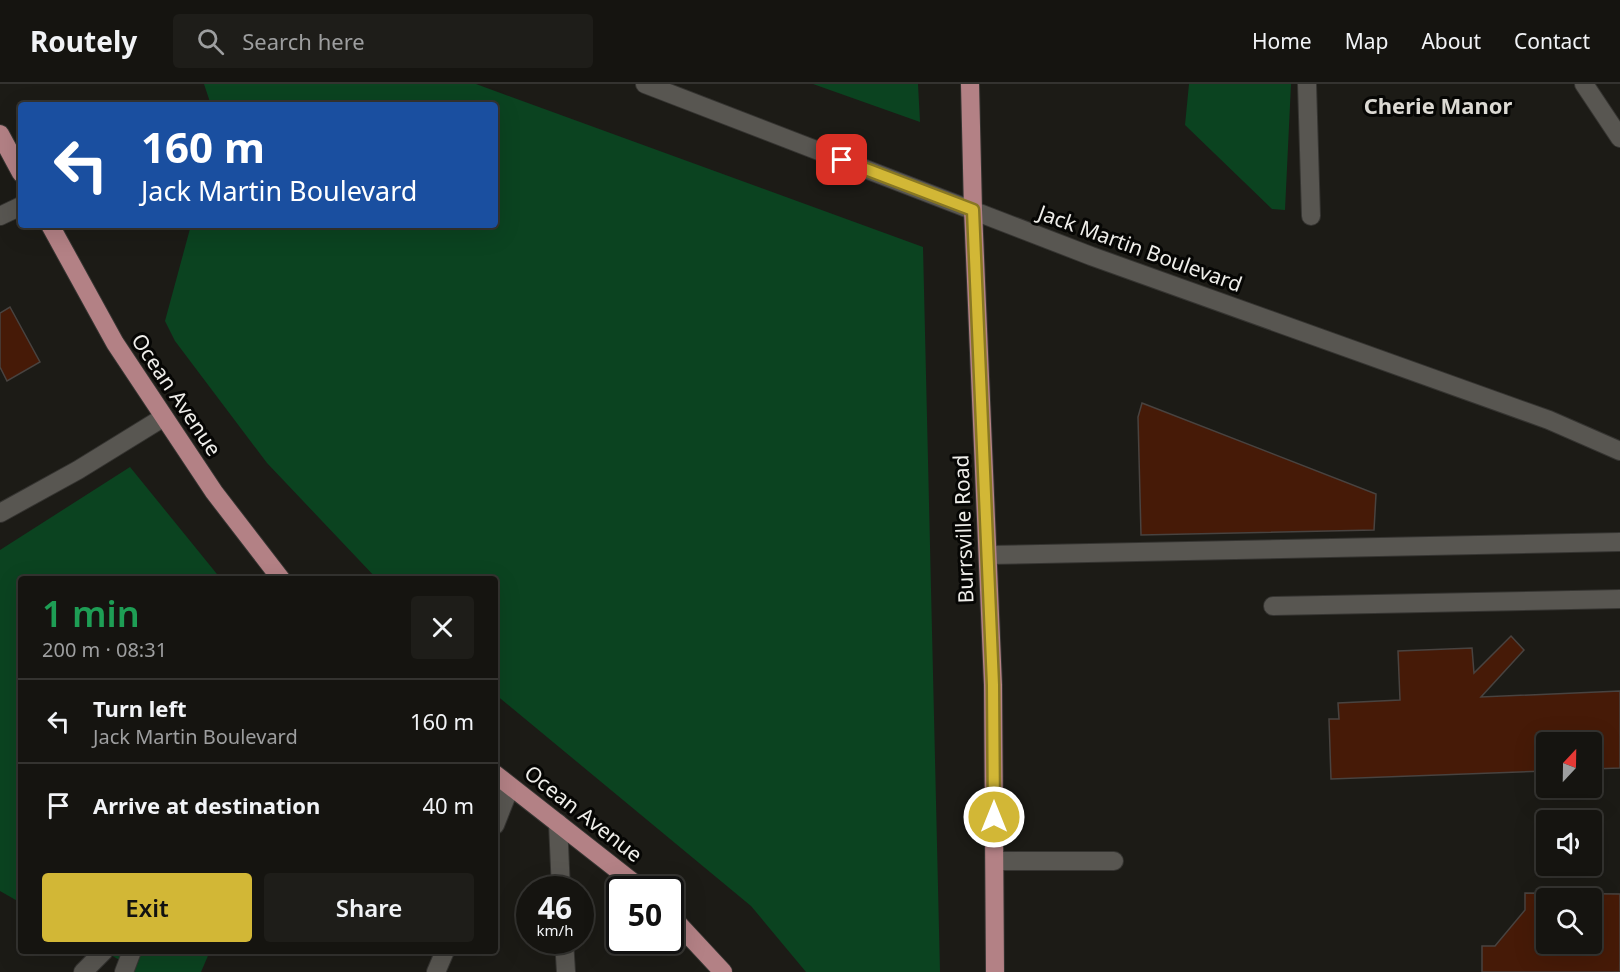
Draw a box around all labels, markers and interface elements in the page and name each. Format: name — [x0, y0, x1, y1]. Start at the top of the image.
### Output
search box — [173, 14, 593, 68]
text: Routely — [30, 22, 137, 60]
icon: search — [194, 25, 227, 58]
text: Search here — [242, 26, 365, 56]
text: Home — [1252, 27, 1312, 55]
text: Map — [1345, 27, 1388, 55]
text: About — [1421, 27, 1481, 55]
text: Contact — [1514, 27, 1590, 55]
district label: Cherie Manor — [1364, 90, 1512, 120]
text: 160 m — [141, 118, 265, 175]
icon: left — [42, 126, 120, 204]
pin — [816, 134, 867, 185]
icon: arrive — [825, 143, 858, 176]
text: Jack Martin Boulevard — [141, 172, 417, 209]
street label: Jack Martin Boulevard — [1033, 197, 1246, 298]
street label: Ocean Avenue — [125, 328, 228, 461]
street label: Burrsville Road — [946, 454, 980, 604]
text: 1 min — [42, 589, 140, 638]
button: close — [411, 596, 474, 659]
text: 200 m · 08:31 — [42, 636, 167, 663]
text: Turn left — [93, 693, 187, 723]
icon: left — [42, 705, 75, 738]
text: 160 m — [410, 706, 474, 736]
text: Jack Martin Boulevard — [93, 723, 298, 750]
north arrow — [1536, 732, 1602, 798]
map controls — [1536, 732, 1602, 954]
street label: Ocean Avenue — [519, 758, 648, 868]
position arrow — [962, 785, 1026, 849]
icon: arrive — [42, 789, 75, 822]
text: Arrive at destination — [93, 790, 320, 820]
text: 40 m — [423, 790, 474, 820]
button: sound — [1536, 810, 1602, 876]
button: Exit — [42, 873, 252, 942]
button: Share — [264, 873, 474, 942]
speed limit sign: 50 — [606, 876, 684, 954]
text: 46 — [538, 887, 572, 928]
button: search — [1536, 888, 1602, 954]
text: km/h — [537, 920, 573, 940]

